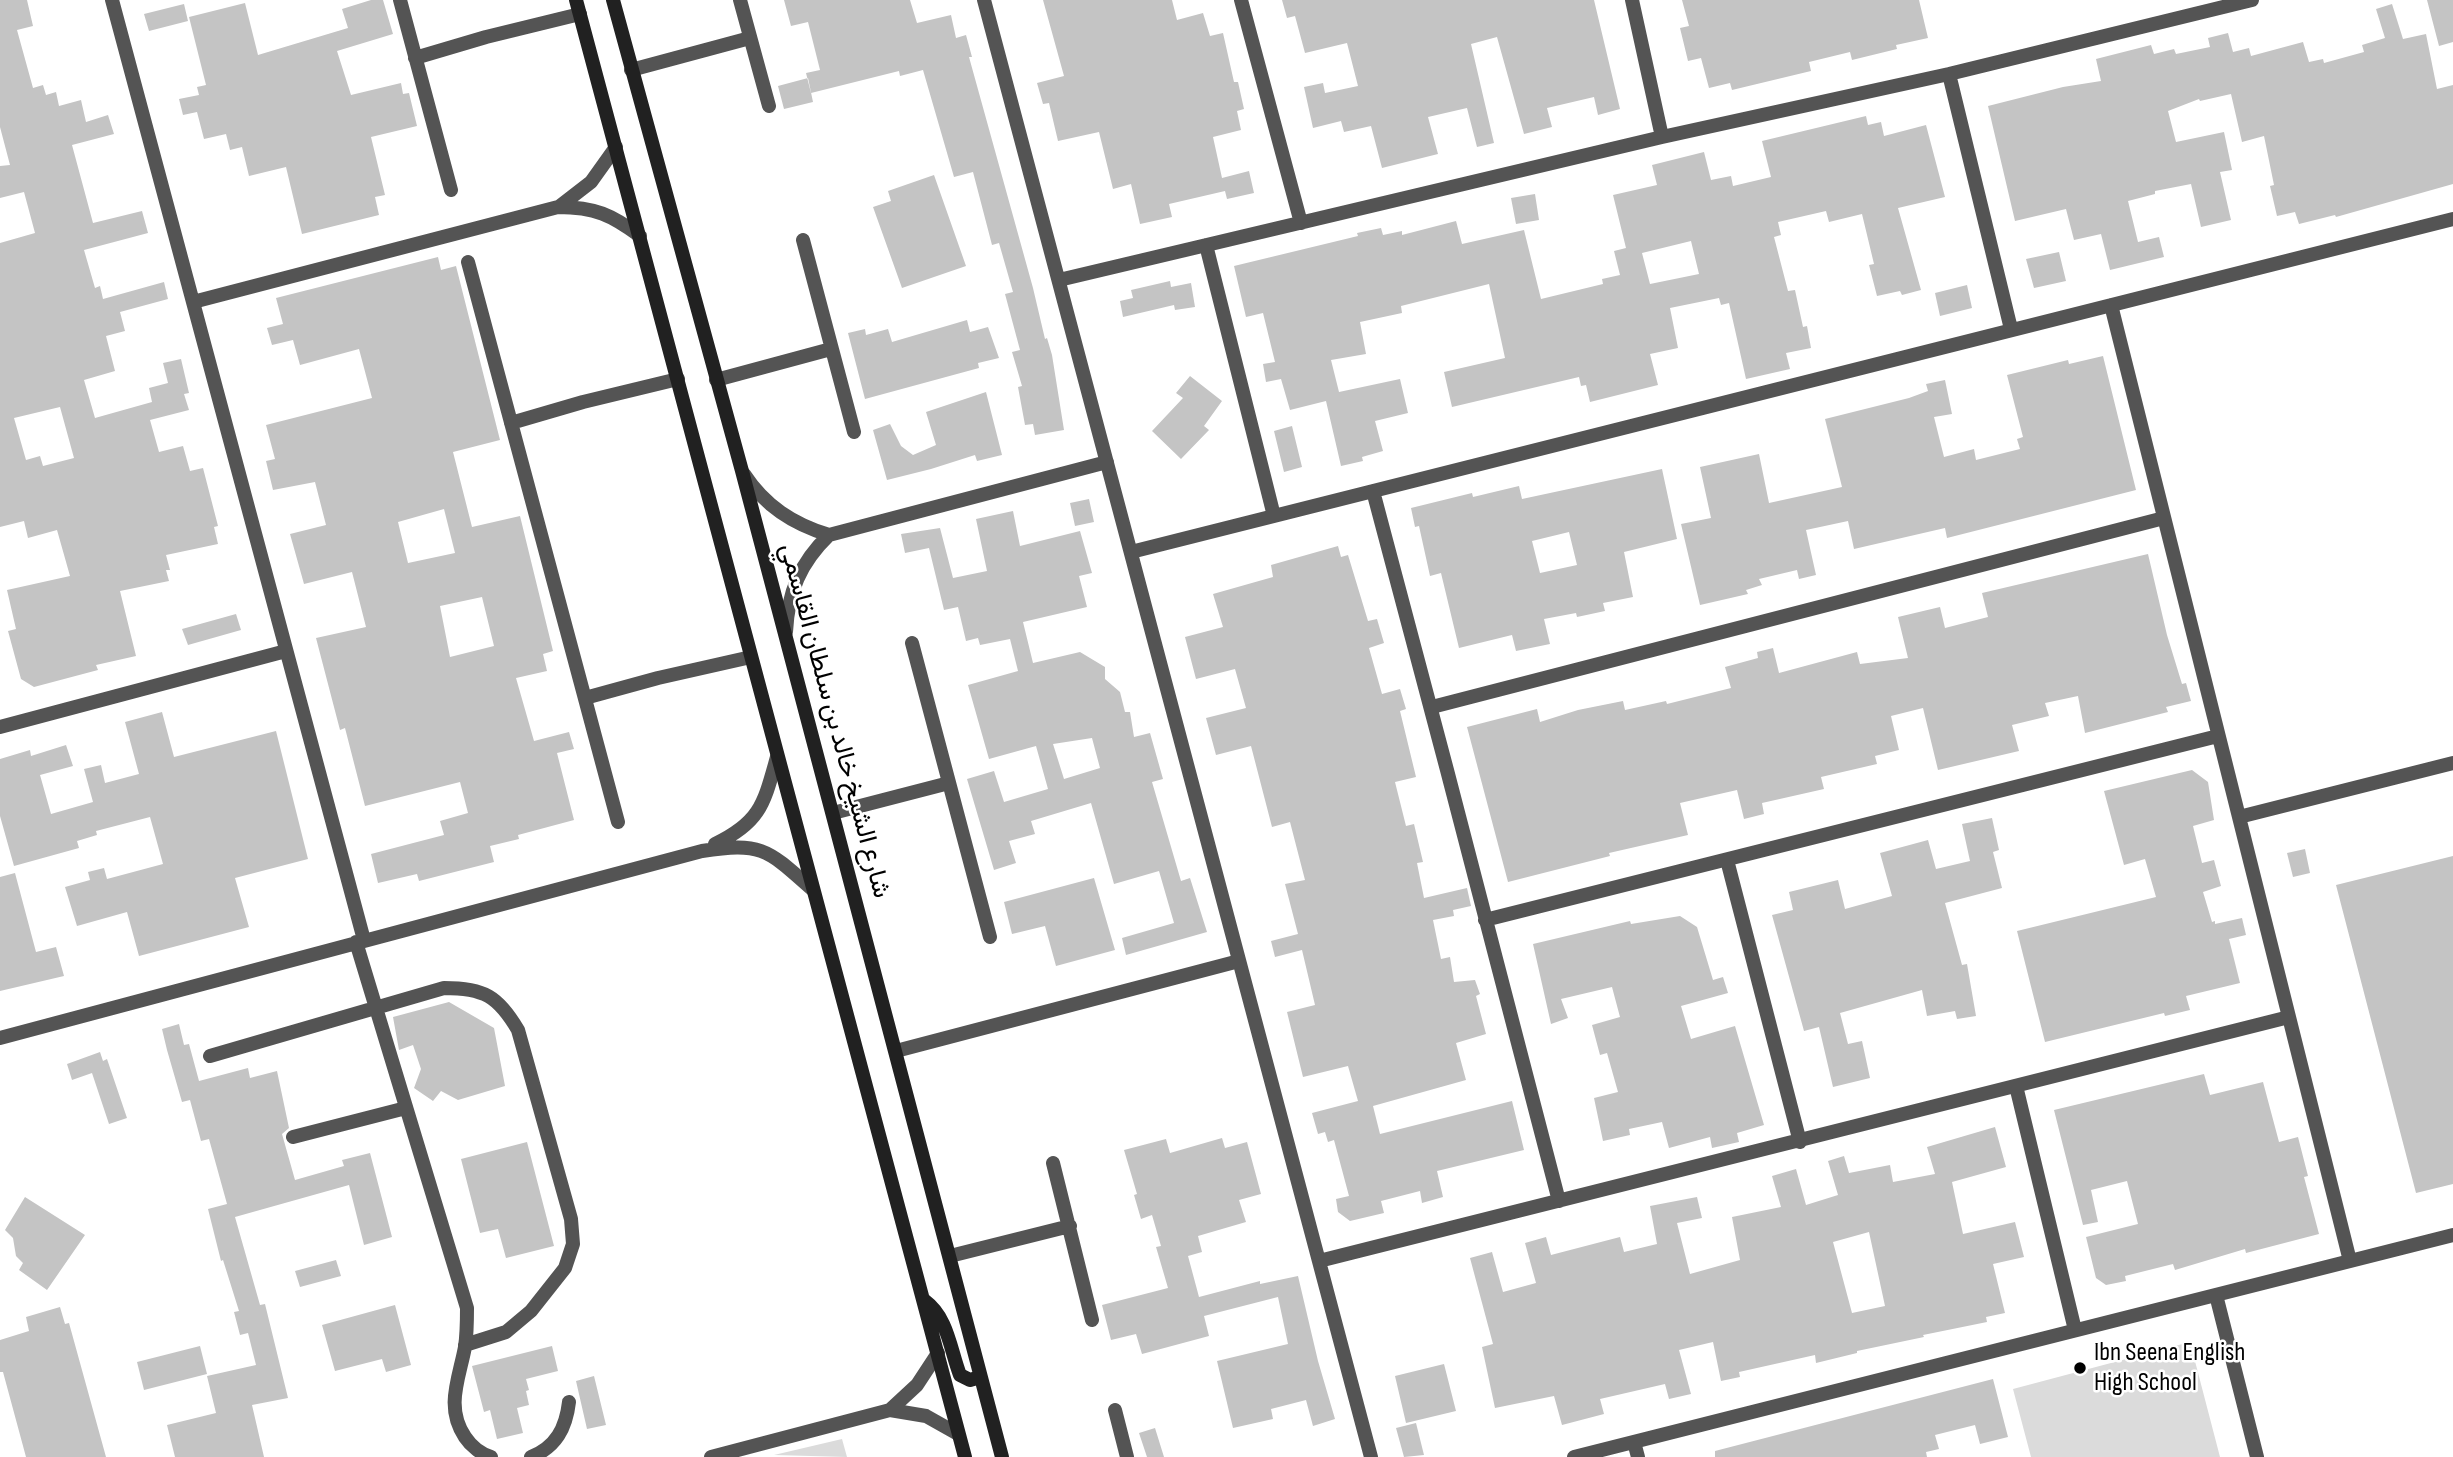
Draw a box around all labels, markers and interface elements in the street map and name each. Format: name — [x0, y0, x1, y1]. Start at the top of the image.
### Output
street label: شارع الشيخ خالد بن سلطان القاسمي — [772, 540, 896, 902]
place label: Ibn Seena English High School — [2094, 1337, 2246, 1398]
marker: Ibn Seena English High School — [2072, 1360, 2088, 1376]

